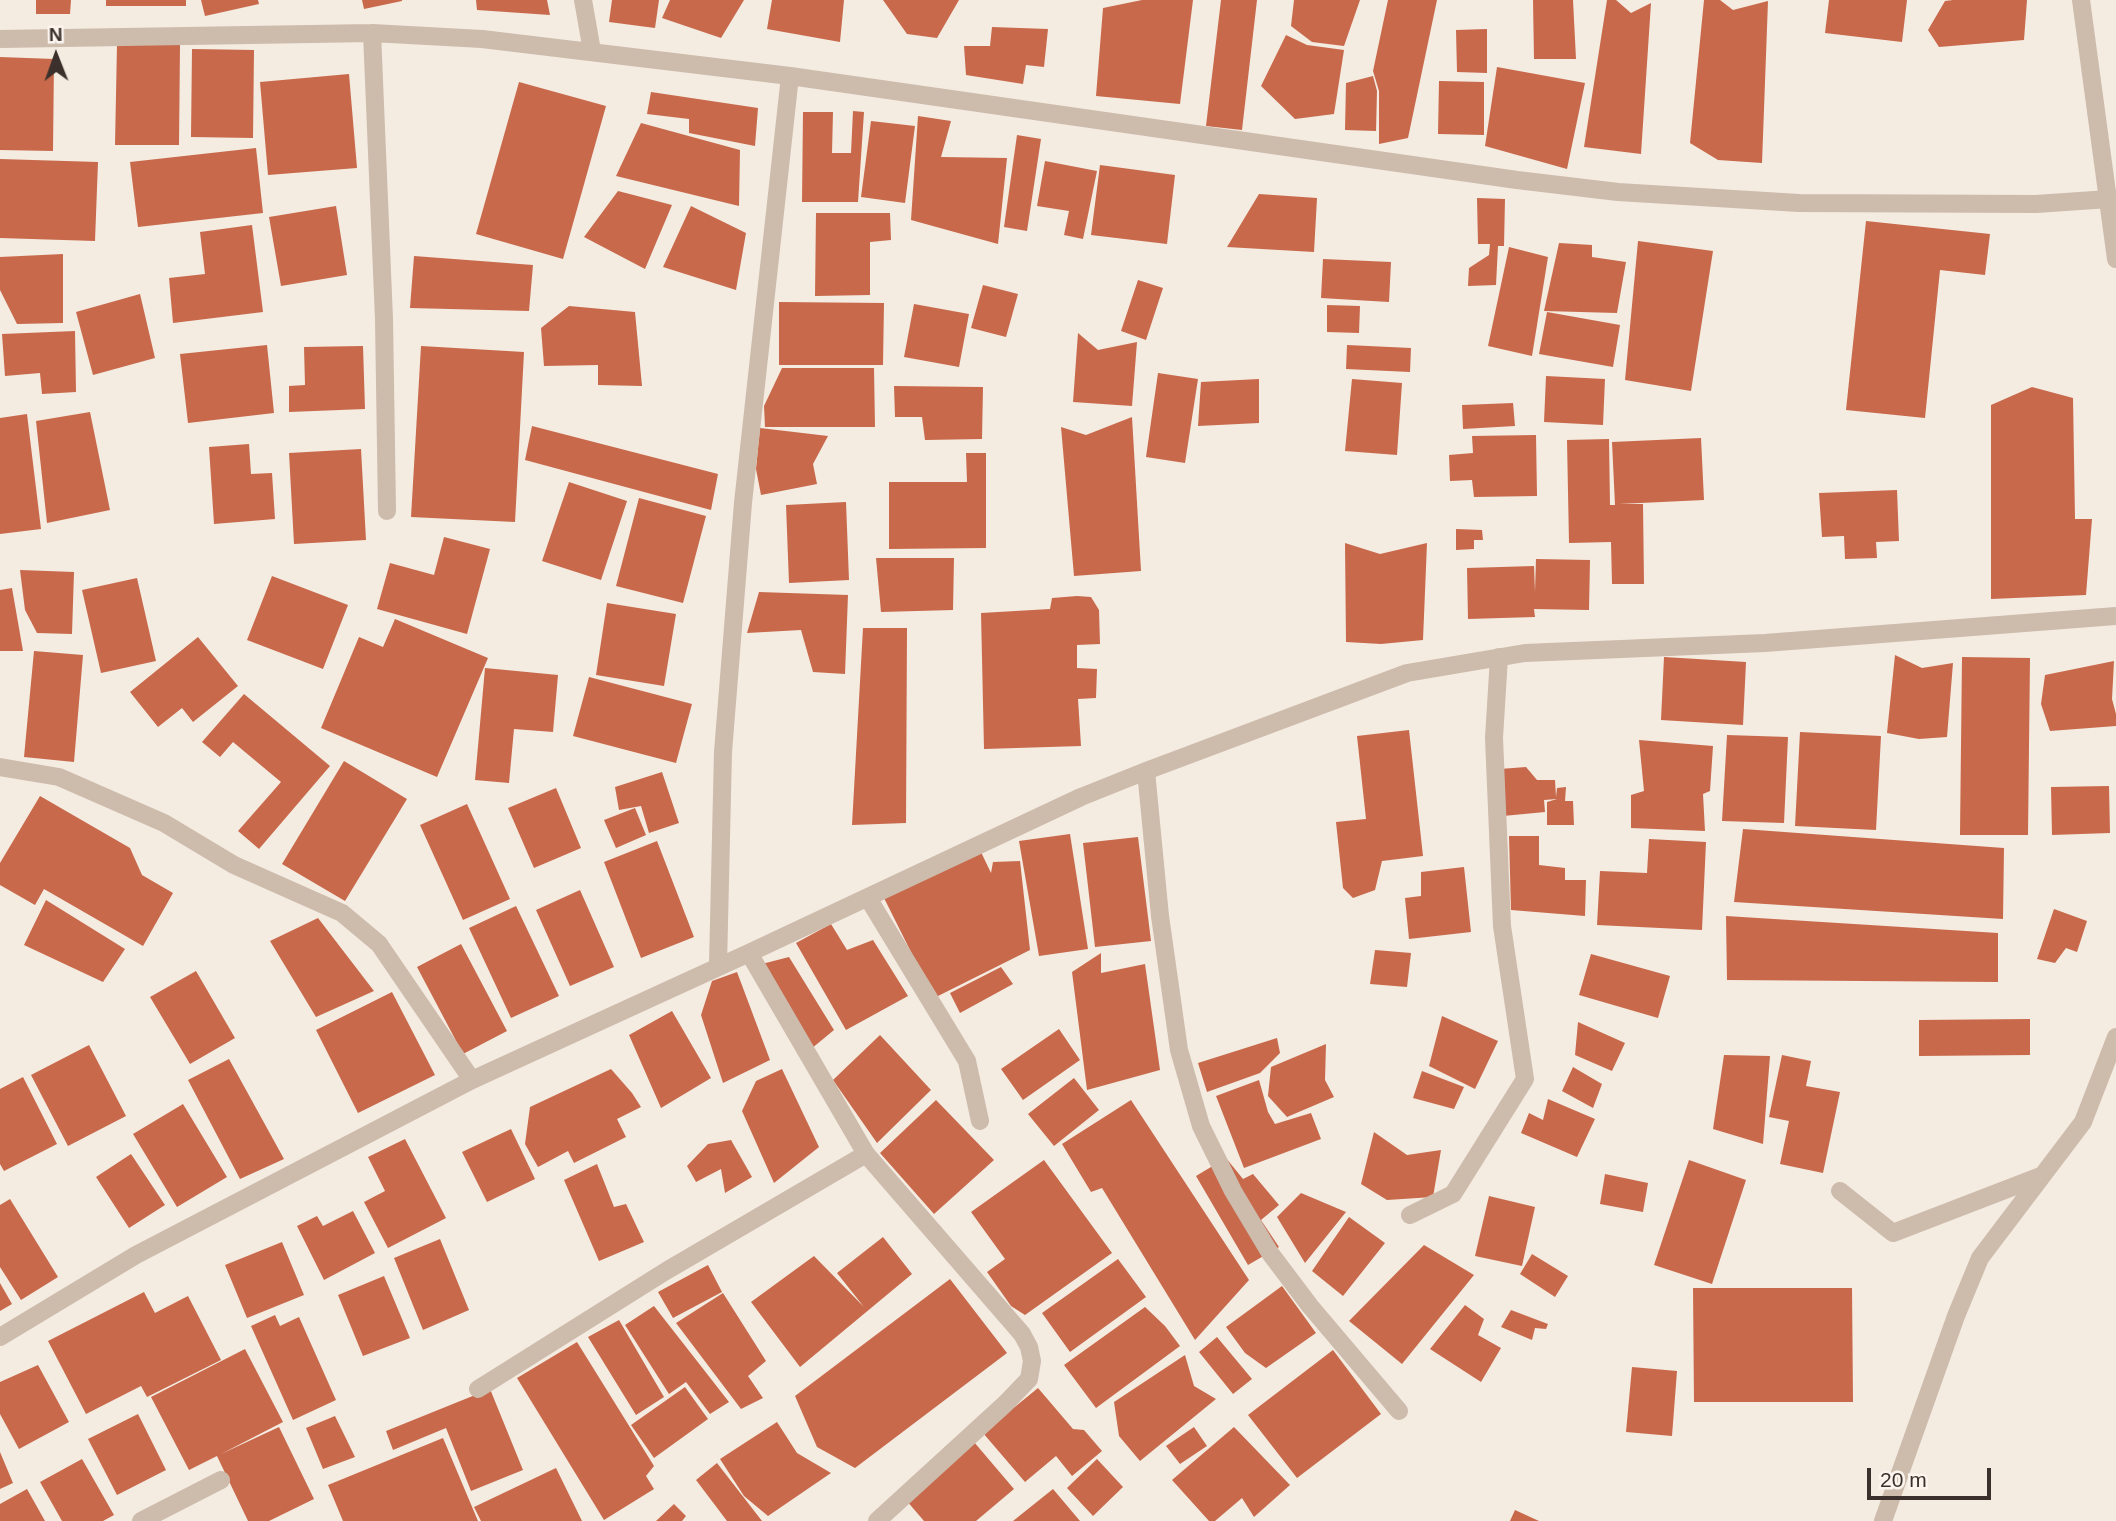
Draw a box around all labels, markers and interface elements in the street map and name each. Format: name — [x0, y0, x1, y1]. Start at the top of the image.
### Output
north arrow — [21, 21, 91, 91]
text: N — [49, 24, 63, 45]
scale bar — [1871, 1454, 1995, 1498]
text: 20 m — [1880, 1468, 1927, 1491]

